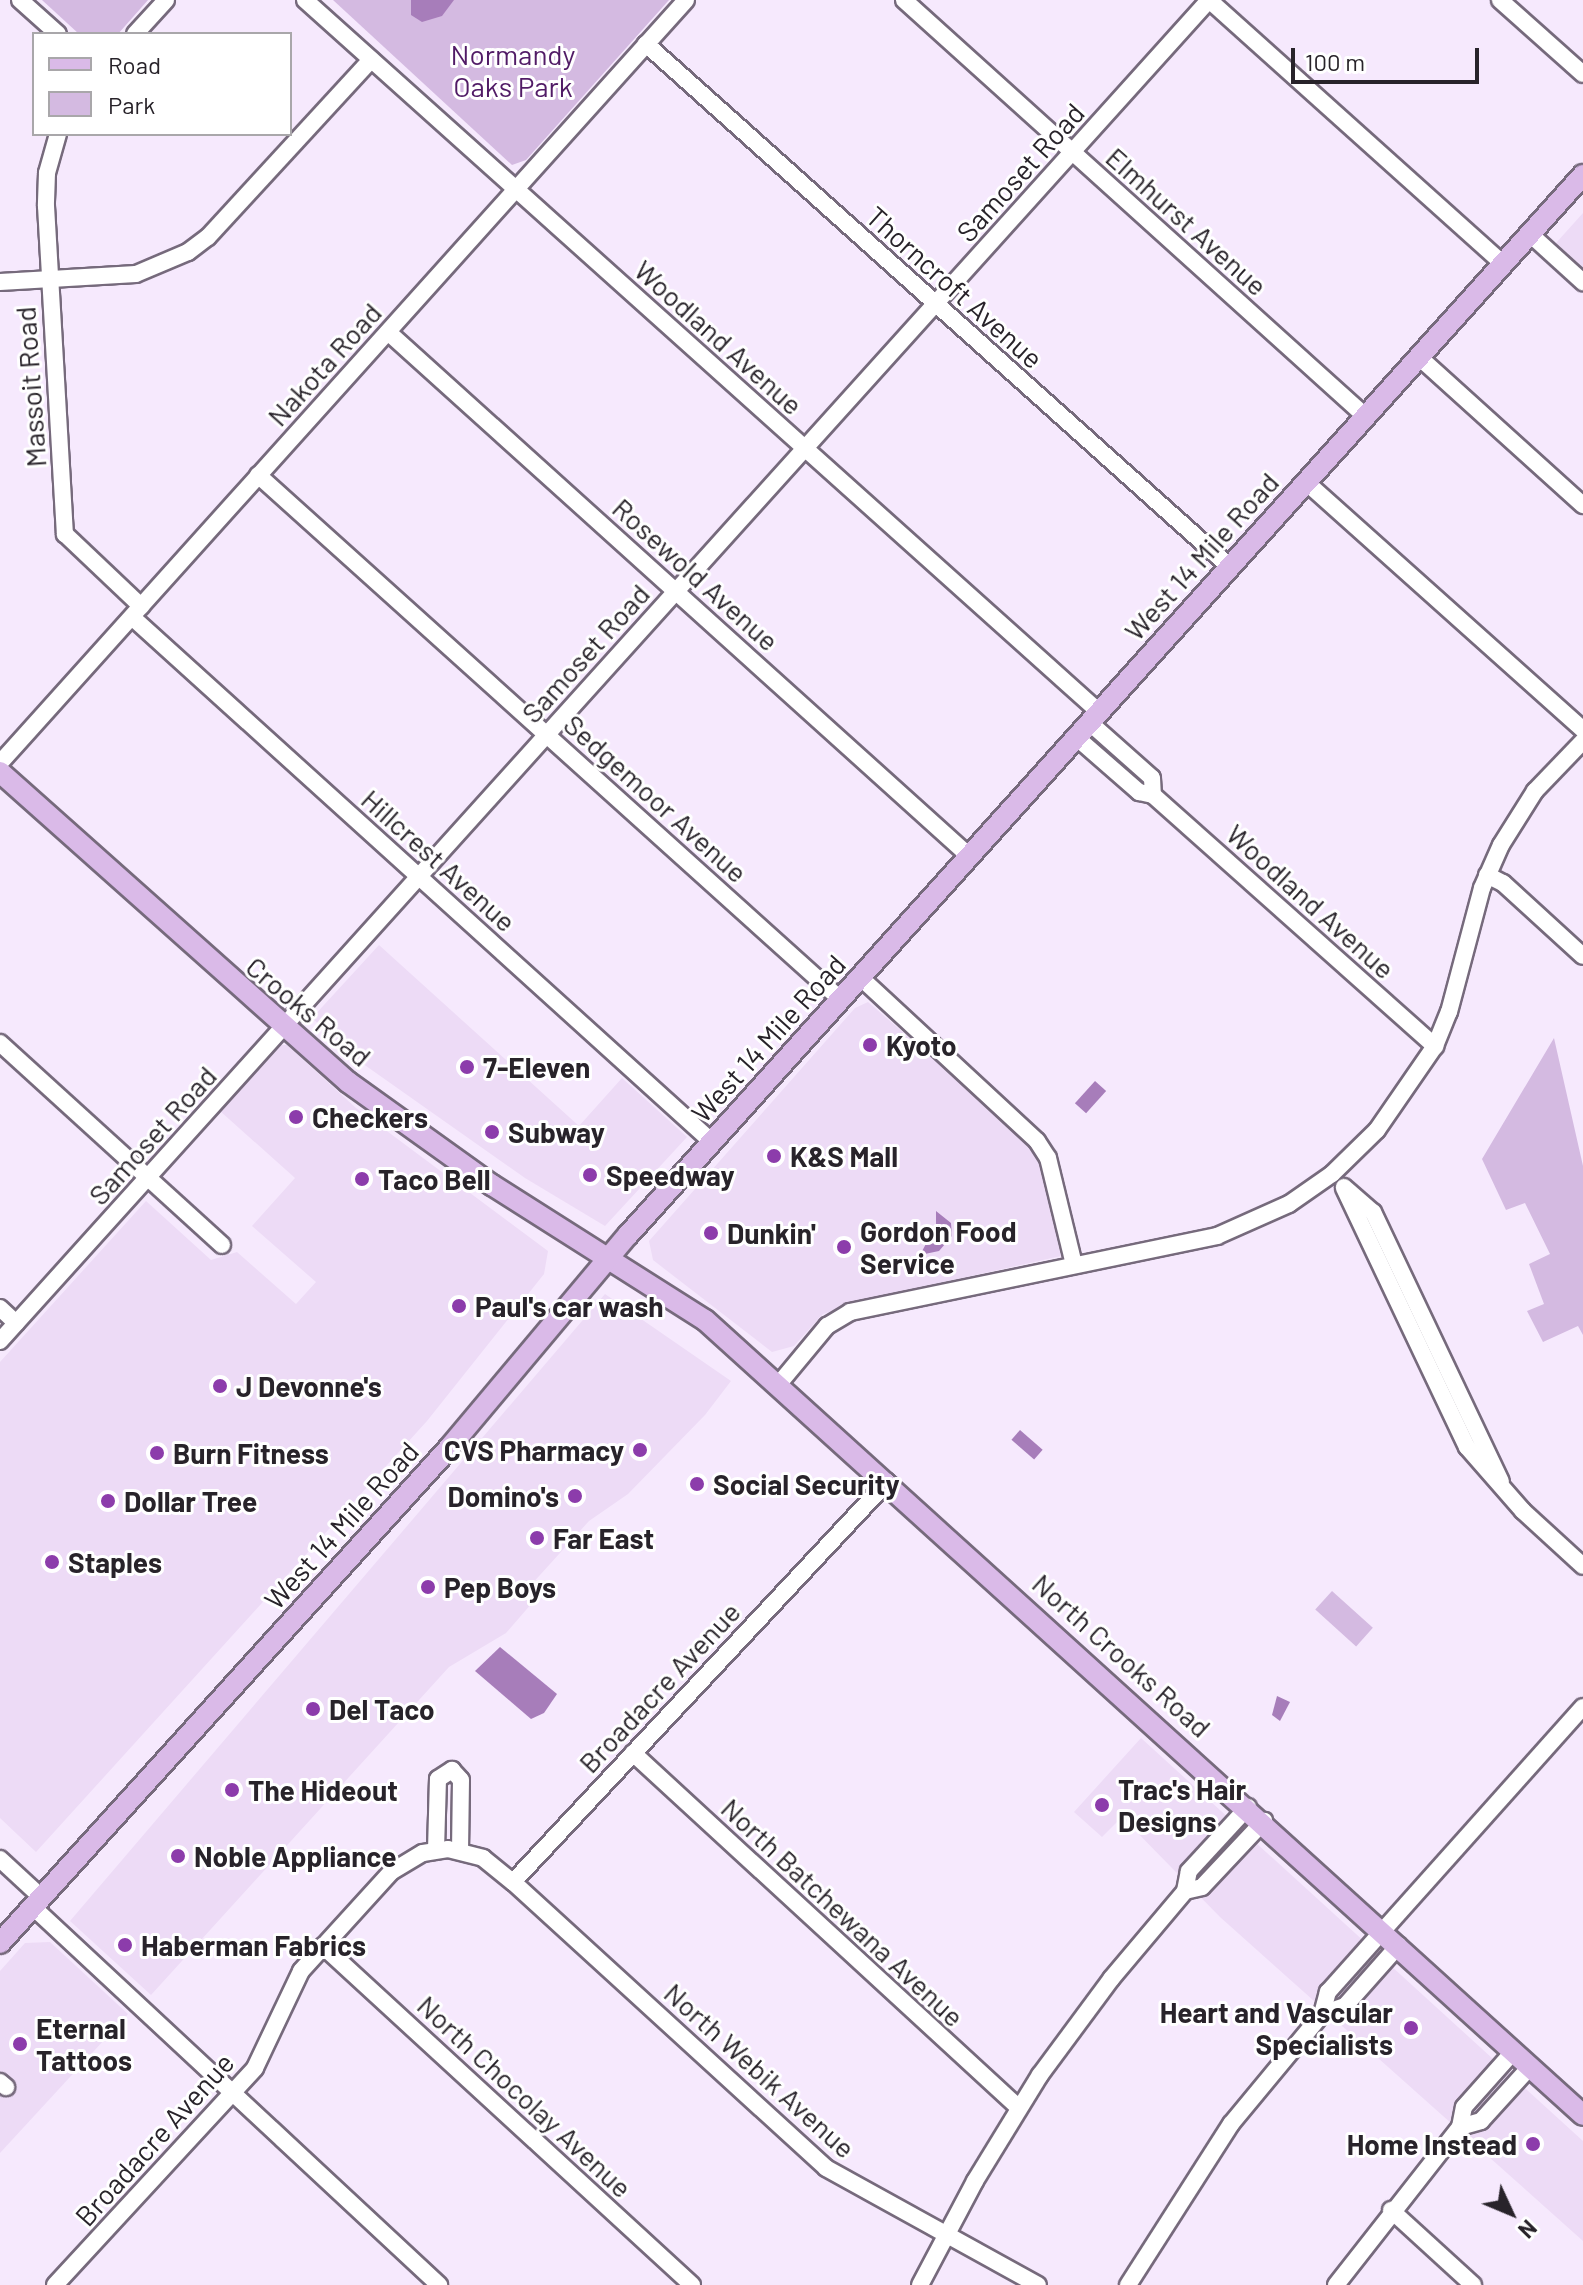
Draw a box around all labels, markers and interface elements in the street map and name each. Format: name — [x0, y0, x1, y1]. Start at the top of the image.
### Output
legend — [32, 32, 292, 136]
scale bar — [1295, 32, 1483, 82]
park label: Normandy Oaks Park — [451, 37, 575, 103]
text: 100 m — [1305, 47, 1365, 76]
text: Road — [108, 50, 161, 79]
text: Park — [108, 90, 155, 119]
street label: Samoset Road — [949, 96, 1091, 248]
street label: Elmhurst Avenue — [1100, 140, 1274, 302]
street label: Thorncroft Avenue — [860, 199, 1050, 375]
street label: Woodland Avenue — [628, 253, 810, 421]
street label: Nakota Road — [260, 296, 388, 432]
street label: Massoit Road — [8, 306, 52, 468]
street label: West 14 Mile Road — [1117, 465, 1285, 647]
street label: Rosewold Avenue — [606, 491, 786, 657]
street label: Samoset Road — [514, 577, 656, 729]
street label: Sedgemoor Avenue — [558, 707, 754, 889]
street label: Hillcrest Avenue — [355, 782, 523, 938]
street label: Woodland Avenue — [1220, 817, 1402, 985]
street label: West 14 Mile Road — [684, 947, 852, 1129]
street label: Crooks Road — [240, 949, 378, 1073]
place label: Kyoto — [886, 1028, 957, 1062]
marker: Kyoto — [861, 1036, 879, 1054]
place label: 7-Eleven — [483, 1050, 590, 1084]
marker: 7-Eleven — [458, 1058, 476, 1076]
street label: Samoset Road — [81, 1059, 223, 1211]
place label: Checkers — [312, 1100, 428, 1134]
marker: Checkers — [287, 1108, 305, 1126]
place label: Subway — [508, 1115, 605, 1149]
marker: Subway — [483, 1123, 501, 1141]
place label: K&S Mall — [790, 1139, 898, 1173]
marker: K&S Mall — [765, 1147, 783, 1165]
place label: Speedway — [606, 1158, 735, 1192]
place label: Taco Bell — [378, 1162, 491, 1196]
marker: Speedway — [581, 1166, 599, 1184]
marker: Taco Bell — [353, 1170, 371, 1188]
place label: Gordon Food Service — [860, 1214, 1017, 1280]
place label: Dunkin' — [727, 1216, 816, 1250]
marker: Dunkin' — [702, 1224, 720, 1242]
marker: Gordon Food Service — [835, 1238, 853, 1256]
place label: Paul's car wash — [475, 1289, 664, 1323]
marker: Paul's car wash — [450, 1297, 468, 1315]
place label: J Devonne's — [236, 1369, 382, 1403]
marker: J Devonne's — [211, 1377, 229, 1395]
place label: CVS Pharmacy — [444, 1433, 624, 1467]
street label: West 14 Mile Road — [257, 1434, 425, 1616]
place label: Burn Fitness — [173, 1436, 329, 1470]
marker: CVS Pharmacy — [631, 1441, 649, 1459]
marker: Burn Fitness — [148, 1444, 166, 1462]
place label: Social Security — [713, 1467, 900, 1501]
marker: Social Security — [688, 1475, 706, 1493]
place label: Domino's — [447, 1479, 559, 1513]
place label: Dollar Tree — [124, 1484, 257, 1518]
marker: Domino's — [566, 1487, 584, 1505]
marker: Dollar Tree — [99, 1492, 117, 1510]
place label: Far East — [553, 1521, 654, 1555]
marker: Far East — [528, 1529, 546, 1547]
place label: Staples — [68, 1545, 162, 1579]
marker: Staples — [43, 1553, 61, 1571]
street label: North Crooks Road — [1026, 1566, 1218, 1744]
place label: Pep Boys — [444, 1570, 556, 1604]
marker: Pep Boys — [419, 1578, 437, 1596]
street label: Broadacre Avenue — [571, 1595, 747, 1779]
place label: Del Taco — [329, 1692, 435, 1726]
marker: Del Taco — [304, 1700, 322, 1718]
place label: Trac's Hair Designs — [1118, 1772, 1246, 1838]
place label: The Hideout — [248, 1773, 398, 1807]
marker: The Hideout — [223, 1781, 241, 1799]
street label: North Batchewana Avenue — [715, 1791, 971, 2033]
marker: Trac's Hair Designs — [1093, 1796, 1111, 1814]
place label: Noble Appliance — [194, 1839, 397, 1873]
marker: Noble Appliance — [169, 1847, 187, 1865]
place label: Haberman Fabrics — [141, 1928, 366, 1962]
marker: Haberman Fabrics — [116, 1936, 134, 1954]
street label: North Webik Avenue — [658, 1976, 862, 2164]
street label: North Chocolay Avenue — [411, 1988, 639, 2204]
place label: Heart and Vascular Specialists — [1160, 1995, 1393, 2061]
place label: Eternal Tattoos — [36, 2011, 132, 2077]
marker: Heart and Vascular Specialists — [1400, 2017, 1422, 2039]
marker: Eternal Tattoos — [11, 2035, 29, 2053]
street label: Broadacre Avenue — [68, 2046, 240, 2232]
place label: Home Instead — [1347, 2127, 1517, 2161]
marker: Home Instead — [1524, 2135, 1542, 2153]
north arrow — [1471, 2173, 1551, 2253]
text: N — [1514, 2215, 1543, 2244]

